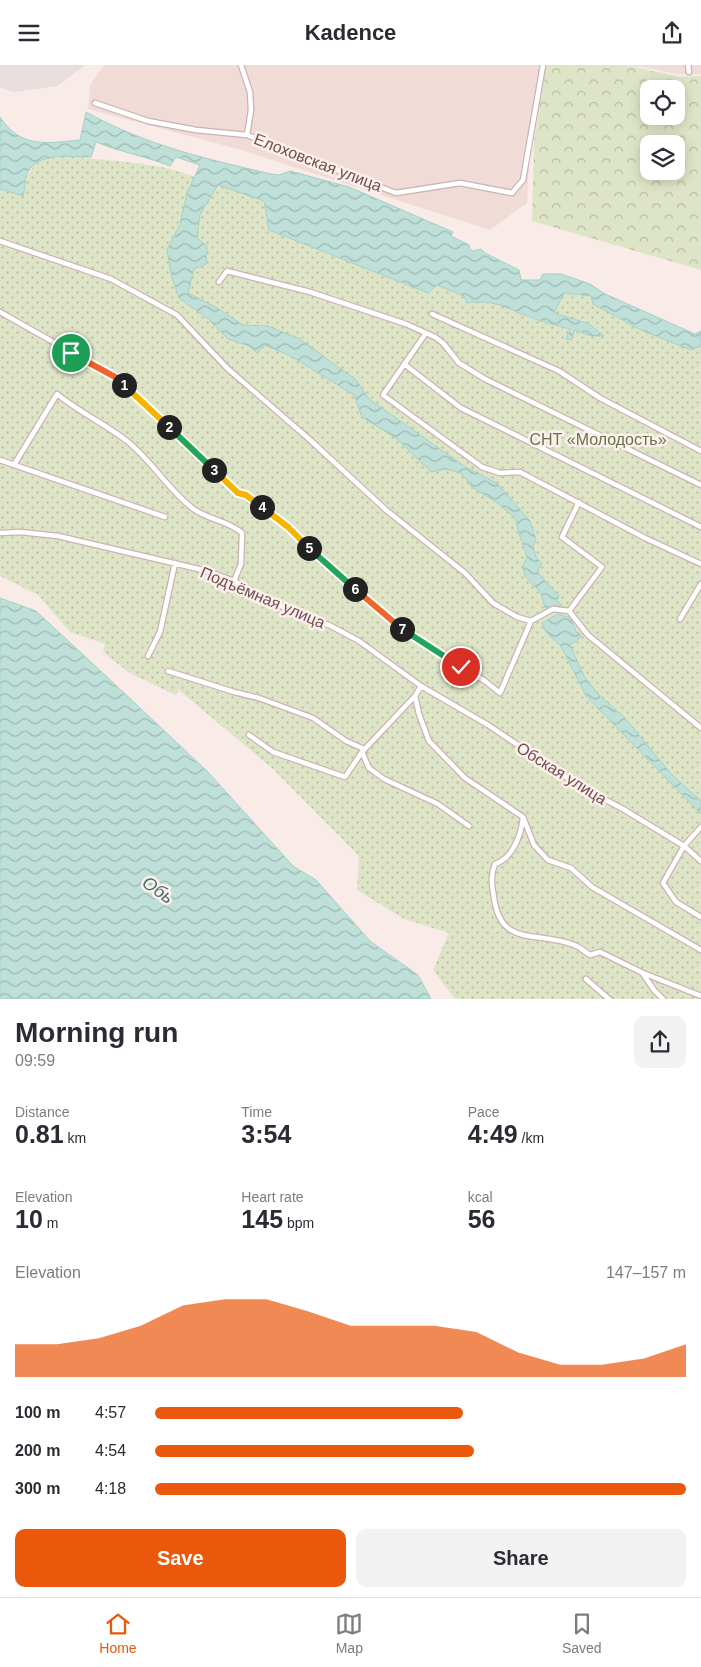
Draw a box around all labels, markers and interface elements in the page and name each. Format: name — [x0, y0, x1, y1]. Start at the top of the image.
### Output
icon: menu — [15, 19, 43, 47]
icon: share — [658, 19, 686, 47]
text: Kadence — [305, 20, 396, 45]
map controls — [640, 80, 685, 180]
button: locate — [640, 80, 685, 125]
street label: Елоховская улица — [252, 130, 384, 195]
button: layers — [640, 135, 685, 180]
pin — [50, 332, 92, 374]
icon: arrive — [57, 339, 85, 367]
pin: 1 — [112, 373, 136, 397]
text: 1 — [121, 377, 128, 393]
pin: 2 — [156, 415, 182, 439]
text: 2 — [166, 419, 173, 435]
park label: СНТ «Молодость» — [529, 431, 667, 448]
pin: 3 — [202, 457, 226, 483]
text: 3 — [211, 462, 218, 478]
pin: 4 — [250, 495, 274, 519]
text: 4 — [259, 499, 266, 515]
pin: 5 — [296, 535, 322, 561]
text: 5 — [306, 540, 313, 556]
street label: Подъёмная улица — [198, 564, 328, 631]
pin: 6 — [342, 577, 368, 601]
text: 6 — [352, 581, 359, 597]
pin: 7 — [390, 617, 414, 641]
text: 7 — [399, 621, 406, 637]
pin — [440, 646, 482, 688]
icon: check — [447, 653, 475, 681]
street label: Обская улица — [514, 739, 610, 808]
water label: Обь — [139, 872, 177, 908]
button: share — [634, 1016, 686, 1068]
text: Morning run — [15, 1017, 178, 1048]
text: 09:59 — [15, 1052, 55, 1069]
text: Distance — [15, 1104, 69, 1120]
text: Time — [241, 1104, 272, 1120]
text: Pace — [468, 1104, 500, 1120]
text: 0.81 — [15, 1120, 64, 1148]
text: 3:54 — [241, 1120, 291, 1148]
text: 4:49 — [468, 1120, 518, 1148]
text: km — [64, 1130, 86, 1146]
text: /km — [518, 1130, 544, 1146]
text: Elevation — [15, 1189, 73, 1205]
text: Heart rate — [241, 1189, 304, 1205]
text: kcal — [468, 1189, 493, 1205]
text: 10 — [15, 1205, 43, 1233]
text: 145 — [241, 1205, 283, 1233]
text: 56 — [468, 1205, 495, 1233]
text: m — [43, 1215, 58, 1231]
text: bpm — [283, 1215, 314, 1231]
text: Elevation — [15, 1264, 81, 1281]
text: 147–157 m — [606, 1264, 686, 1281]
text: 100 m — [15, 1404, 60, 1421]
text: 4:57 — [95, 1404, 126, 1421]
text: 200 m — [15, 1442, 60, 1459]
text: 4:54 — [95, 1442, 126, 1459]
text: 300 m — [15, 1480, 60, 1497]
text: 4:18 — [95, 1480, 126, 1497]
button: Save — [15, 1529, 346, 1587]
button: Share — [356, 1529, 686, 1587]
tab: Home — [99, 1610, 137, 1656]
tab: Map — [335, 1610, 363, 1656]
tab: Saved — [562, 1610, 602, 1656]

